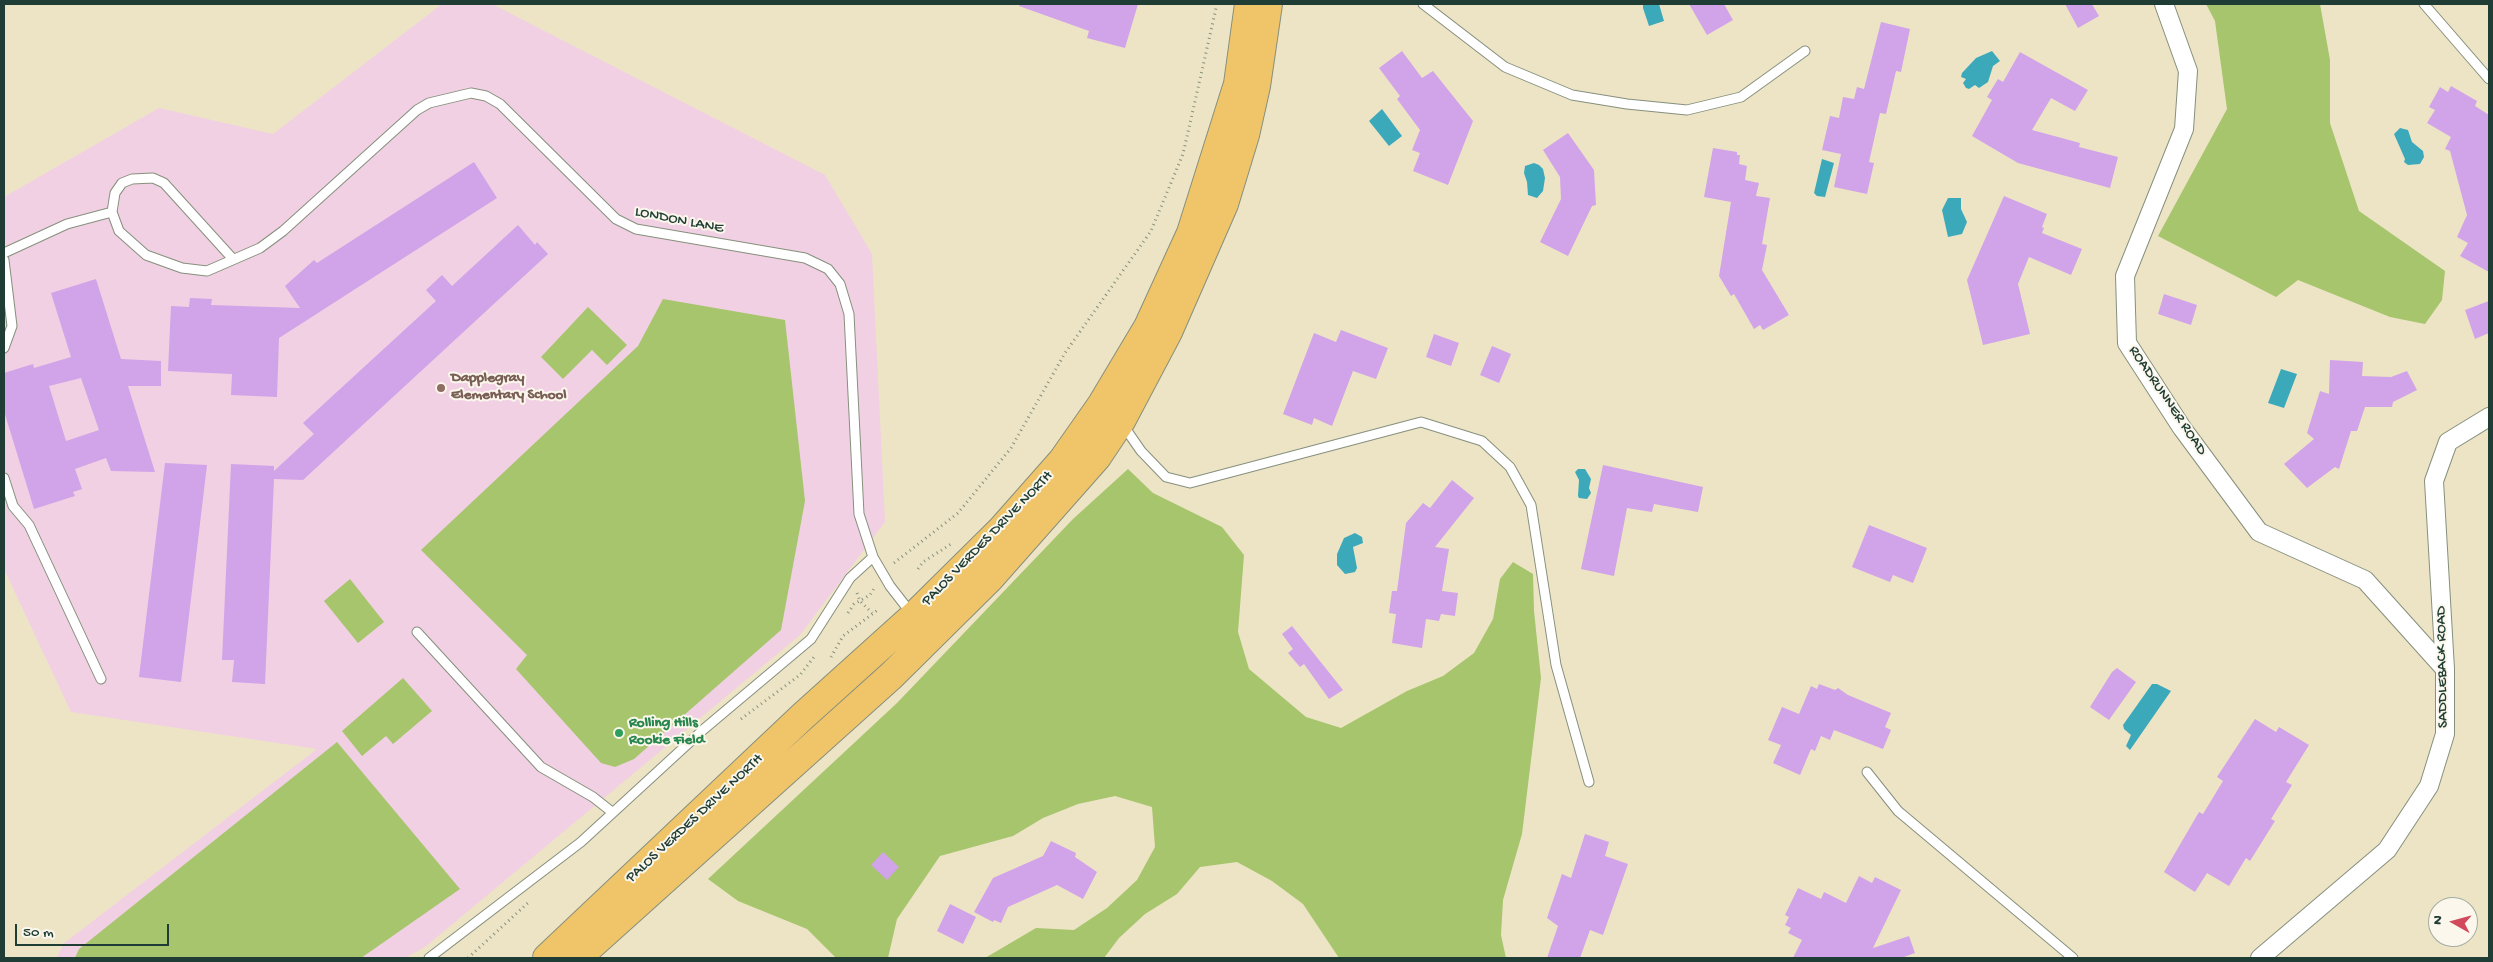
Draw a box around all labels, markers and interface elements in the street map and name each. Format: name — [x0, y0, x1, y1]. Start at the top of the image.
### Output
street label: LONDON LANE — [633, 204, 725, 238]
street label: ROADRUNNER ROAD — [2124, 343, 2210, 459]
place label: Dapplegray Elementary School — [451, 370, 567, 405]
marker: Dapplegray Elementary School — [435, 382, 447, 394]
street label: PALOS VERDES DRIVE NORTH — [919, 468, 1057, 610]
street label: SADDLEBACK ROAD — [2433, 606, 2453, 728]
place label: Rolling Hills Rookie Field — [629, 715, 704, 750]
marker: Rolling Hills Rookie Field — [613, 727, 625, 739]
street label: PALOS VERDES DRIVE NORTH — [623, 751, 767, 887]
north arrow — [2428, 897, 2478, 947]
scale bar — [18, 914, 171, 946]
text: N — [2430, 915, 2448, 926]
text: 50 m — [23, 924, 54, 942]

